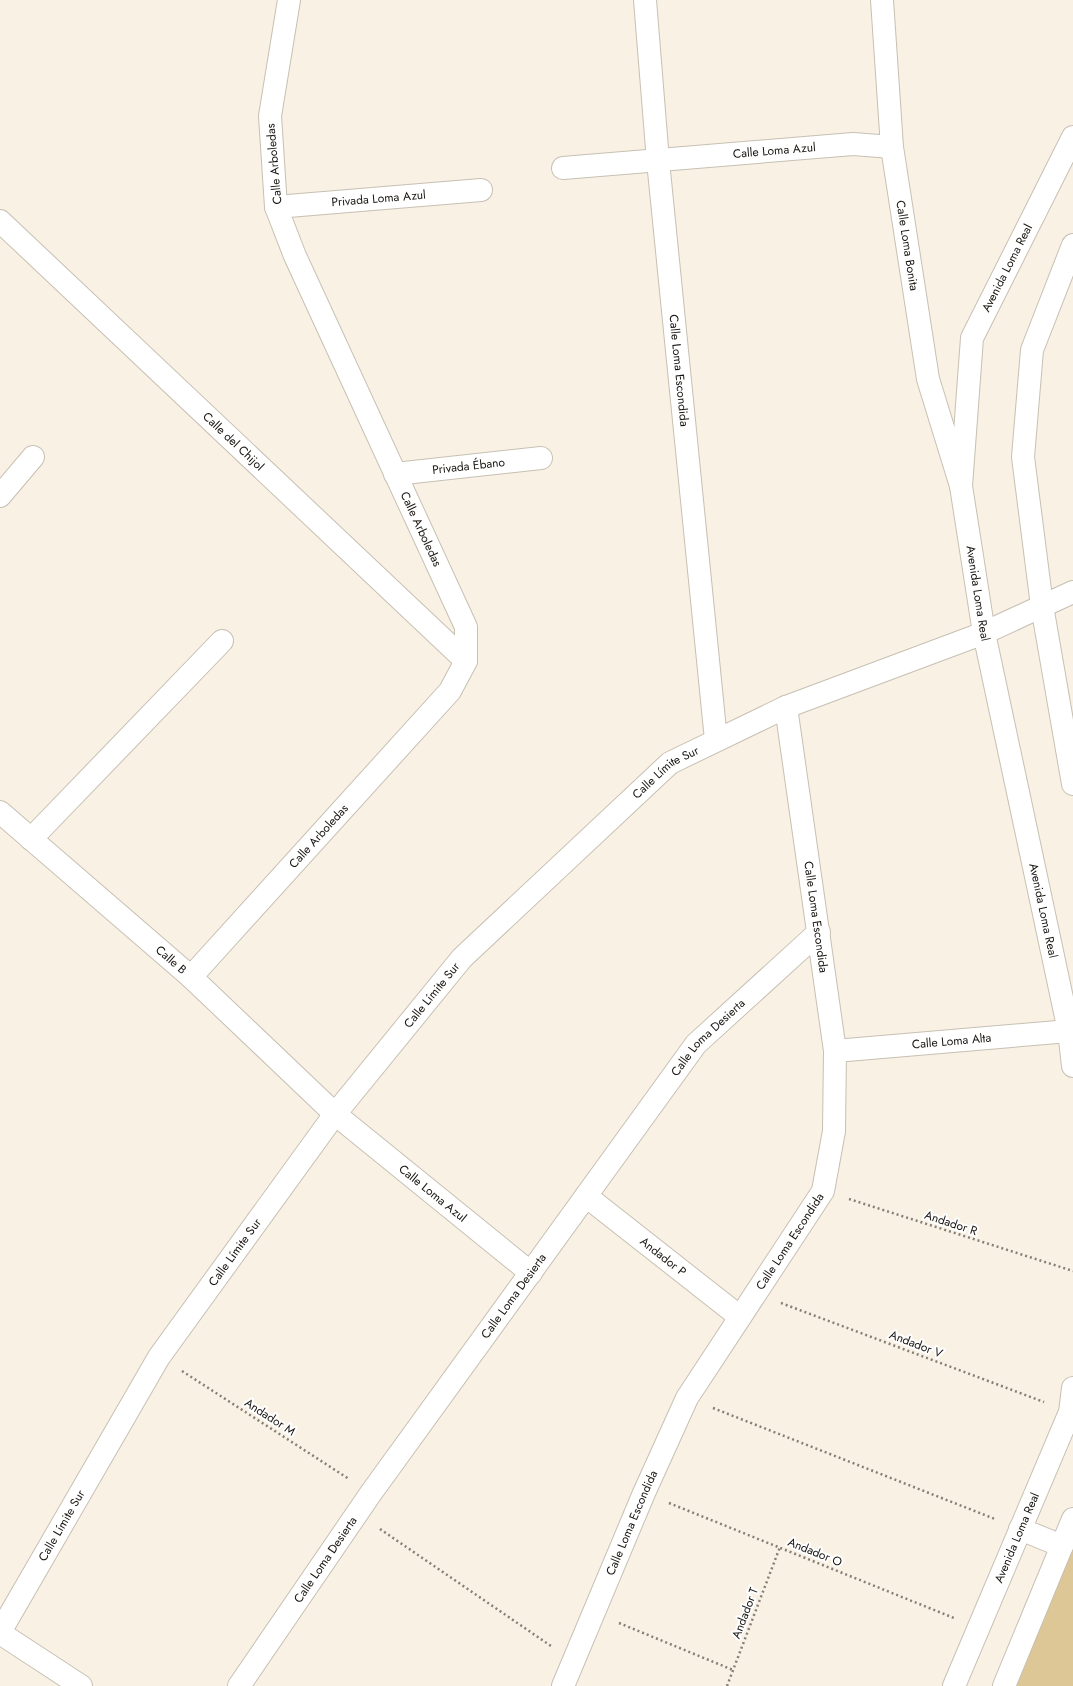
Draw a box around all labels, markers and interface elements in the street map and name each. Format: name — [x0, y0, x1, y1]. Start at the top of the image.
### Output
street label: Calle Arboledas — [261, 123, 287, 205]
street label: Calle Loma Azul — [732, 138, 816, 163]
street label: Privada Loma Azul — [331, 186, 427, 211]
street label: Calle Loma Bonita — [891, 199, 923, 292]
street label: Avenida Loma Real — [977, 221, 1037, 315]
street label: Calle Loma Escondida — [664, 313, 694, 428]
street label: Calle del Chijol — [199, 408, 268, 475]
street label: Privada Ébano — [431, 453, 506, 479]
street label: Calle Arboledas — [396, 488, 446, 570]
street label: Avenida Loma Real — [961, 544, 994, 643]
street label: Calle Límite Sur — [628, 741, 703, 803]
street label: Calle Arboledas — [285, 800, 353, 872]
street label: Calle Loma Escondida — [799, 860, 833, 974]
street label: Avenida Loma Real — [1024, 862, 1062, 960]
street label: Calle B — [151, 941, 191, 979]
street label: Calle Límite Sur — [400, 958, 465, 1032]
street label: Calle Loma Desierta — [667, 994, 749, 1080]
street label: Calle Loma Alta — [911, 1029, 992, 1053]
street label: Calle Loma Azul — [395, 1160, 471, 1226]
street label: Calle Loma Escondida — [751, 1189, 829, 1293]
street label: Andador R — [922, 1206, 980, 1240]
street label: Calle Límite Sur — [204, 1214, 266, 1290]
street label: Andador P — [636, 1233, 690, 1281]
street label: Calle Loma Desierta — [477, 1249, 551, 1342]
street label: Andador V — [887, 1326, 945, 1362]
street label: Andador M — [241, 1394, 299, 1440]
street label: Calle Loma Escondida — [601, 1467, 662, 1578]
street label: Calle Límite Sur — [34, 1486, 90, 1565]
street label: Avenida Loma Real — [990, 1490, 1044, 1586]
street label: Calle Loma Desierta — [289, 1513, 362, 1607]
street label: Andador O — [785, 1533, 845, 1571]
street label: Andador T — [727, 1584, 763, 1641]

